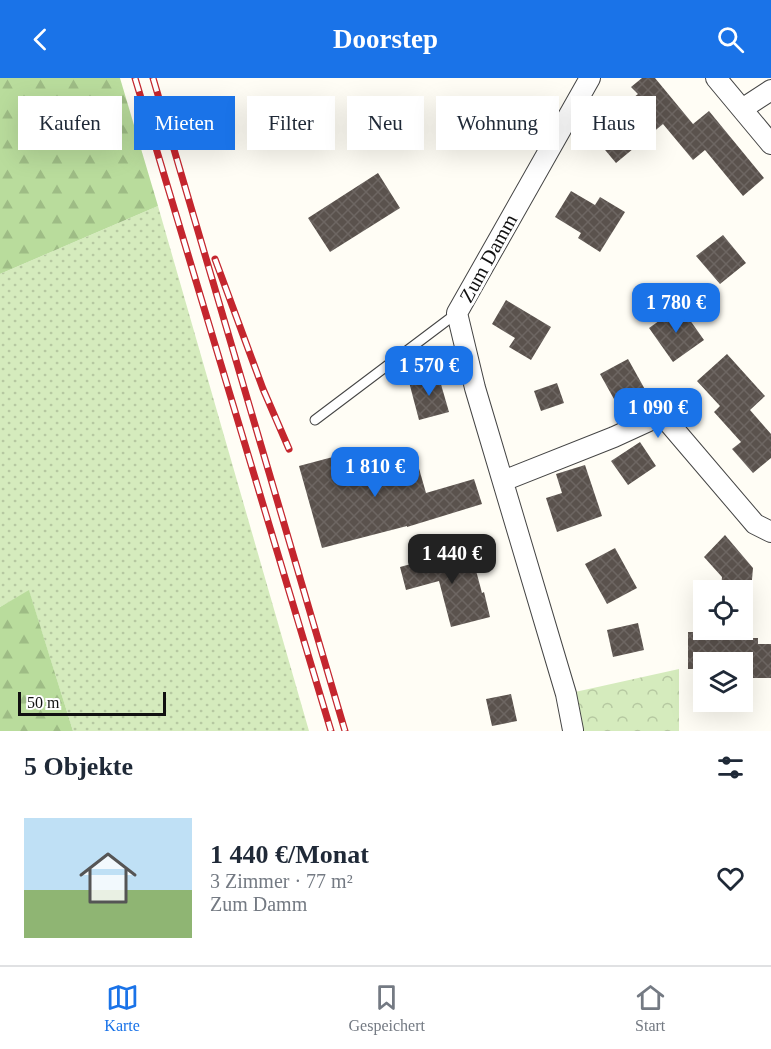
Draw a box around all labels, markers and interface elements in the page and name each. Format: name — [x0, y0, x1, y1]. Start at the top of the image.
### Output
icon: back — [24, 23, 57, 56]
icon: search — [714, 23, 747, 56]
text: Doorstep — [333, 24, 438, 54]
chip: Kaufen — [18, 96, 122, 150]
chip: Mieten — [134, 96, 235, 150]
chip: Filter — [247, 96, 335, 150]
chip: Neu — [347, 96, 424, 150]
chip: Wohnung — [436, 96, 559, 150]
chip: Haus — [571, 96, 656, 150]
street label: Zum Damm — [455, 210, 521, 306]
pin: 1 780 € — [621, 283, 731, 334]
text: 1 780 € — [646, 291, 706, 313]
pin: 1 570 € — [374, 346, 484, 397]
text: 1 570 € — [399, 354, 459, 376]
pin: 1 090 € — [603, 388, 713, 439]
text: 1 090 € — [628, 396, 688, 418]
pin: 1 810 € — [320, 447, 430, 498]
text: 1 810 € — [345, 455, 405, 477]
pin: 1 440 € — [397, 534, 507, 585]
text: 1 440 € — [422, 542, 482, 564]
map controls — [693, 580, 753, 712]
button: locate — [693, 580, 753, 640]
button: layers — [693, 652, 753, 712]
scale bar — [18, 689, 166, 716]
text: 50 m — [27, 694, 59, 711]
icon: filters — [714, 751, 747, 784]
text: 5 Objekte — [24, 752, 133, 781]
text: 1 440 €/Monat — [210, 840, 369, 869]
icon: home — [72, 842, 144, 914]
icon: heart — [714, 862, 747, 895]
text: 3 Zimmer · 77 m² — [210, 870, 353, 892]
text: Zum Damm — [210, 893, 307, 915]
tab: Karte — [104, 981, 140, 1035]
tab: Gespeichert — [349, 981, 425, 1035]
tab: Start — [634, 981, 667, 1035]

